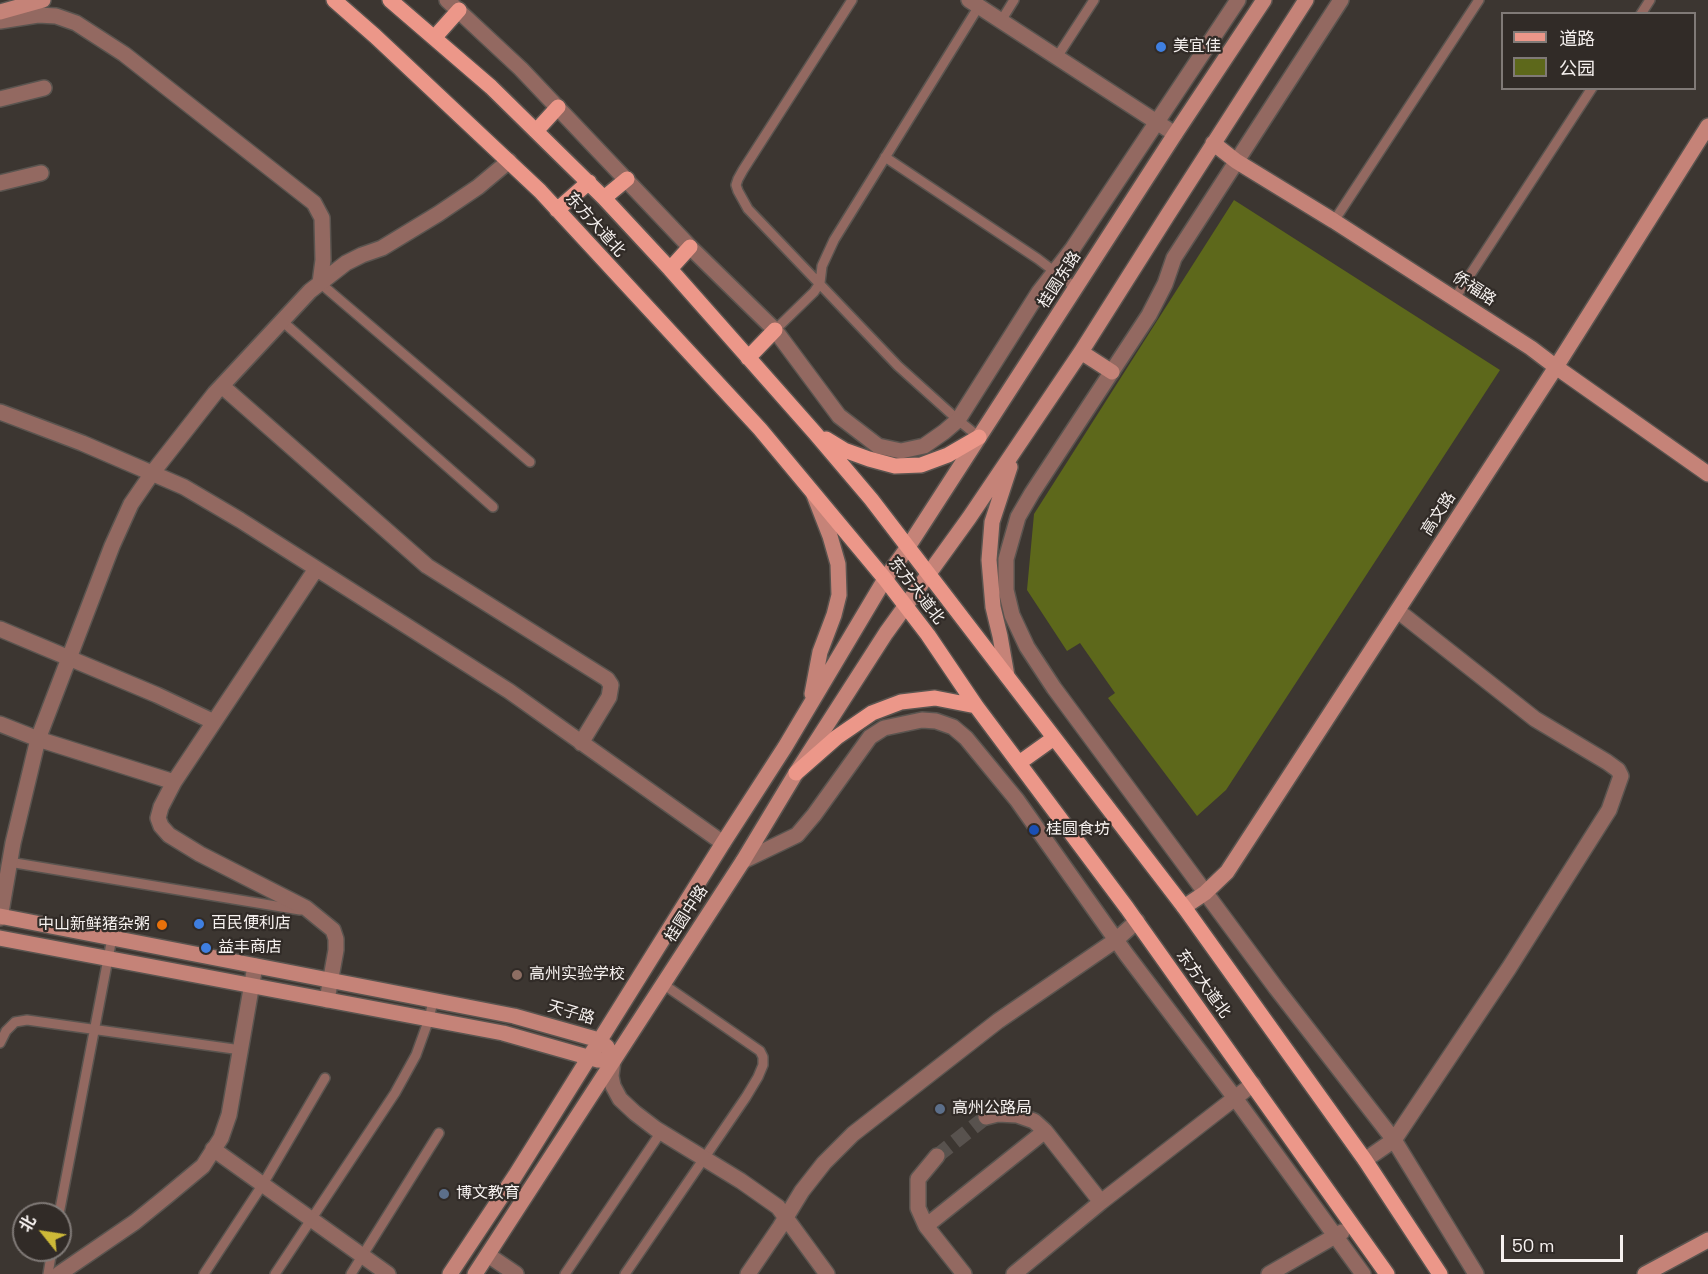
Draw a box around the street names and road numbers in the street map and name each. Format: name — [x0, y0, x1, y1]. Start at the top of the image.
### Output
street label: 东方大道北 — [561, 189, 629, 261]
street label: 桂圆东路 — [1035, 248, 1085, 312]
street label: 侨福路 — [1449, 268, 1499, 310]
street label: 高文路 — [1418, 489, 1460, 539]
street label: 东方大道北 — [884, 554, 948, 628]
street label: 桂圆中路 — [662, 882, 712, 946]
street label: 东方大道北 — [1172, 946, 1234, 1022]
street label: 天子路 — [545, 997, 597, 1029]

